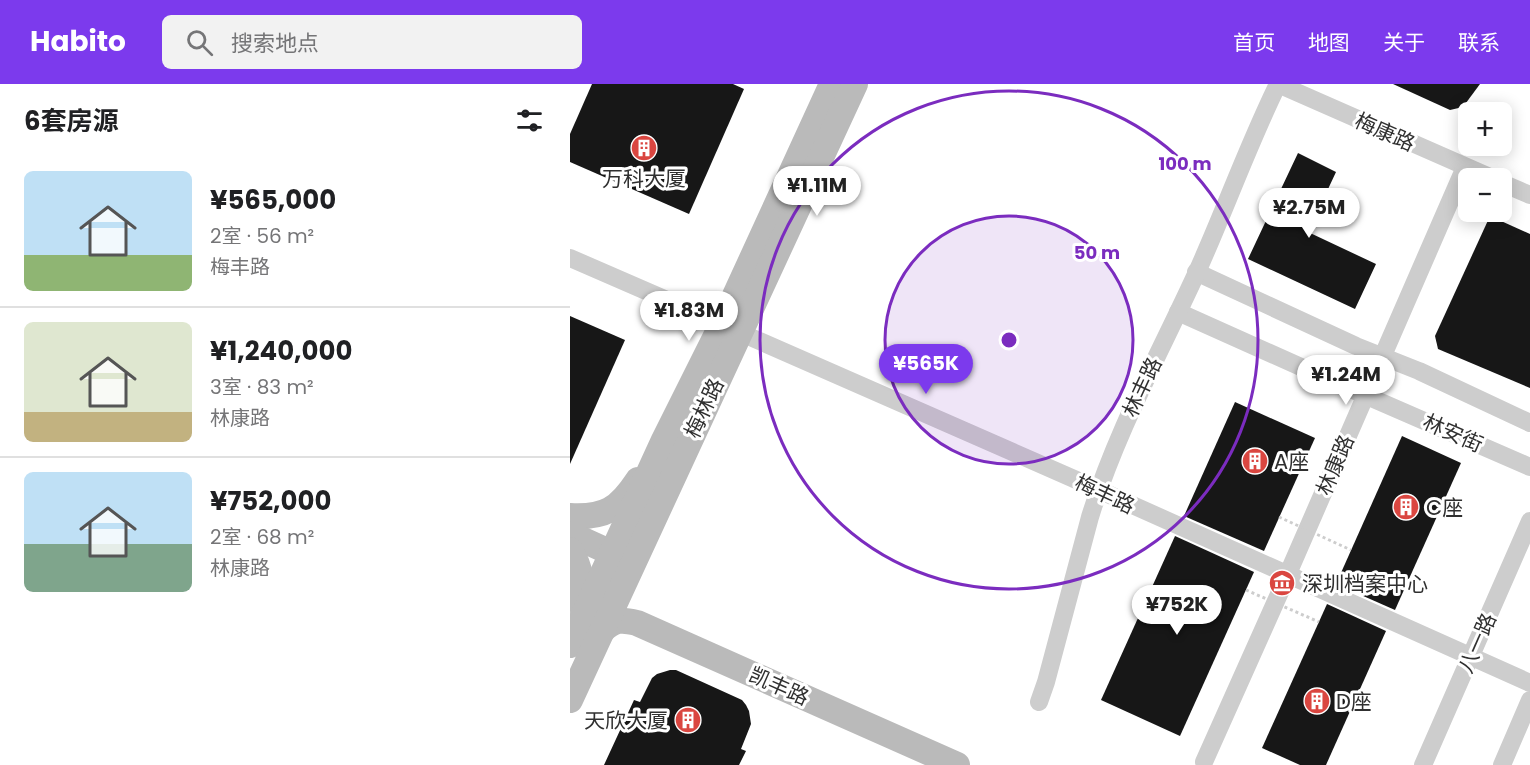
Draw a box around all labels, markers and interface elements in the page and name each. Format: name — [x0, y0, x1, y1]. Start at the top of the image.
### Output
search box — [162, 15, 582, 69]
text: Habito — [30, 22, 126, 61]
icon: search — [183, 26, 216, 59]
text: 搜索地点 — [231, 28, 319, 59]
text: 首页 — [1233, 28, 1275, 57]
text: 地图 — [1308, 28, 1350, 57]
text: 关于 — [1383, 28, 1425, 57]
text: 联系 — [1458, 28, 1500, 57]
map controls — [1458, 102, 1512, 222]
button: + — [1458, 102, 1512, 156]
text: 6套房源 — [24, 103, 119, 139]
icon: filters — [513, 104, 546, 137]
street label: 梅康路 — [1350, 106, 1420, 158]
building icon: 万科大厦 — [629, 133, 659, 163]
text: 100 m — [1158, 151, 1212, 176]
place label: 万科大厦 — [602, 164, 686, 193]
pin: ¥1.11M — [768, 166, 866, 217]
button: − — [1458, 168, 1512, 222]
text: ¥1.11M — [787, 171, 847, 199]
text: ¥565,000 — [210, 182, 336, 218]
pin: ¥2.75M — [1260, 188, 1358, 239]
text: ¥2.75M — [1273, 193, 1345, 221]
icon: home — [72, 195, 144, 267]
text: 2室 · 56 m² — [210, 222, 314, 250]
text: 50 m — [1074, 240, 1120, 265]
text: 梅丰路 — [210, 253, 270, 281]
pin: ¥1.83M — [640, 291, 738, 342]
text: ¥1.83M — [654, 296, 724, 324]
centre of rings — [999, 330, 1019, 350]
text: ¥1,240,000 — [210, 333, 352, 369]
pin: ¥565K — [884, 344, 968, 395]
icon: home — [72, 346, 144, 418]
text: ¥565K — [893, 349, 959, 377]
street label: 林丰路 — [1116, 352, 1168, 422]
pin: ¥1.24M — [1297, 355, 1395, 406]
text: ¥1.24M — [1311, 360, 1381, 388]
text: 3室 · 83 m² — [210, 373, 314, 401]
street label: 梅林路 — [678, 373, 730, 443]
text: 林康路 — [210, 404, 270, 432]
street label: 林安街 — [1418, 407, 1488, 459]
street label: 林康路 — [1309, 430, 1361, 500]
building icon: A座 — [1240, 446, 1270, 476]
place label: A座 — [1274, 447, 1309, 476]
street label: 梅丰路 — [1070, 468, 1140, 520]
text: ¥752,000 — [210, 483, 331, 519]
building icon: C座 — [1391, 492, 1421, 522]
place label: C座 — [1426, 493, 1463, 522]
icon: home — [72, 496, 144, 568]
text: 2室 · 68 m² — [210, 523, 314, 551]
text: 林康路 — [210, 554, 270, 582]
museum icon: 深圳档案中心 — [1267, 568, 1297, 598]
place label: 深圳档案中心 — [1302, 569, 1428, 598]
pin: ¥752K — [1135, 585, 1219, 636]
text: ¥752K — [1146, 590, 1208, 618]
street label: 八一路 — [1451, 608, 1503, 678]
street label: 凯丰路 — [744, 660, 814, 712]
building icon: D座 — [1302, 686, 1332, 716]
place label: D座 — [1336, 687, 1372, 716]
building icon: 天欣大厦 — [673, 705, 703, 735]
place label: 天欣大厦 — [584, 706, 668, 735]

